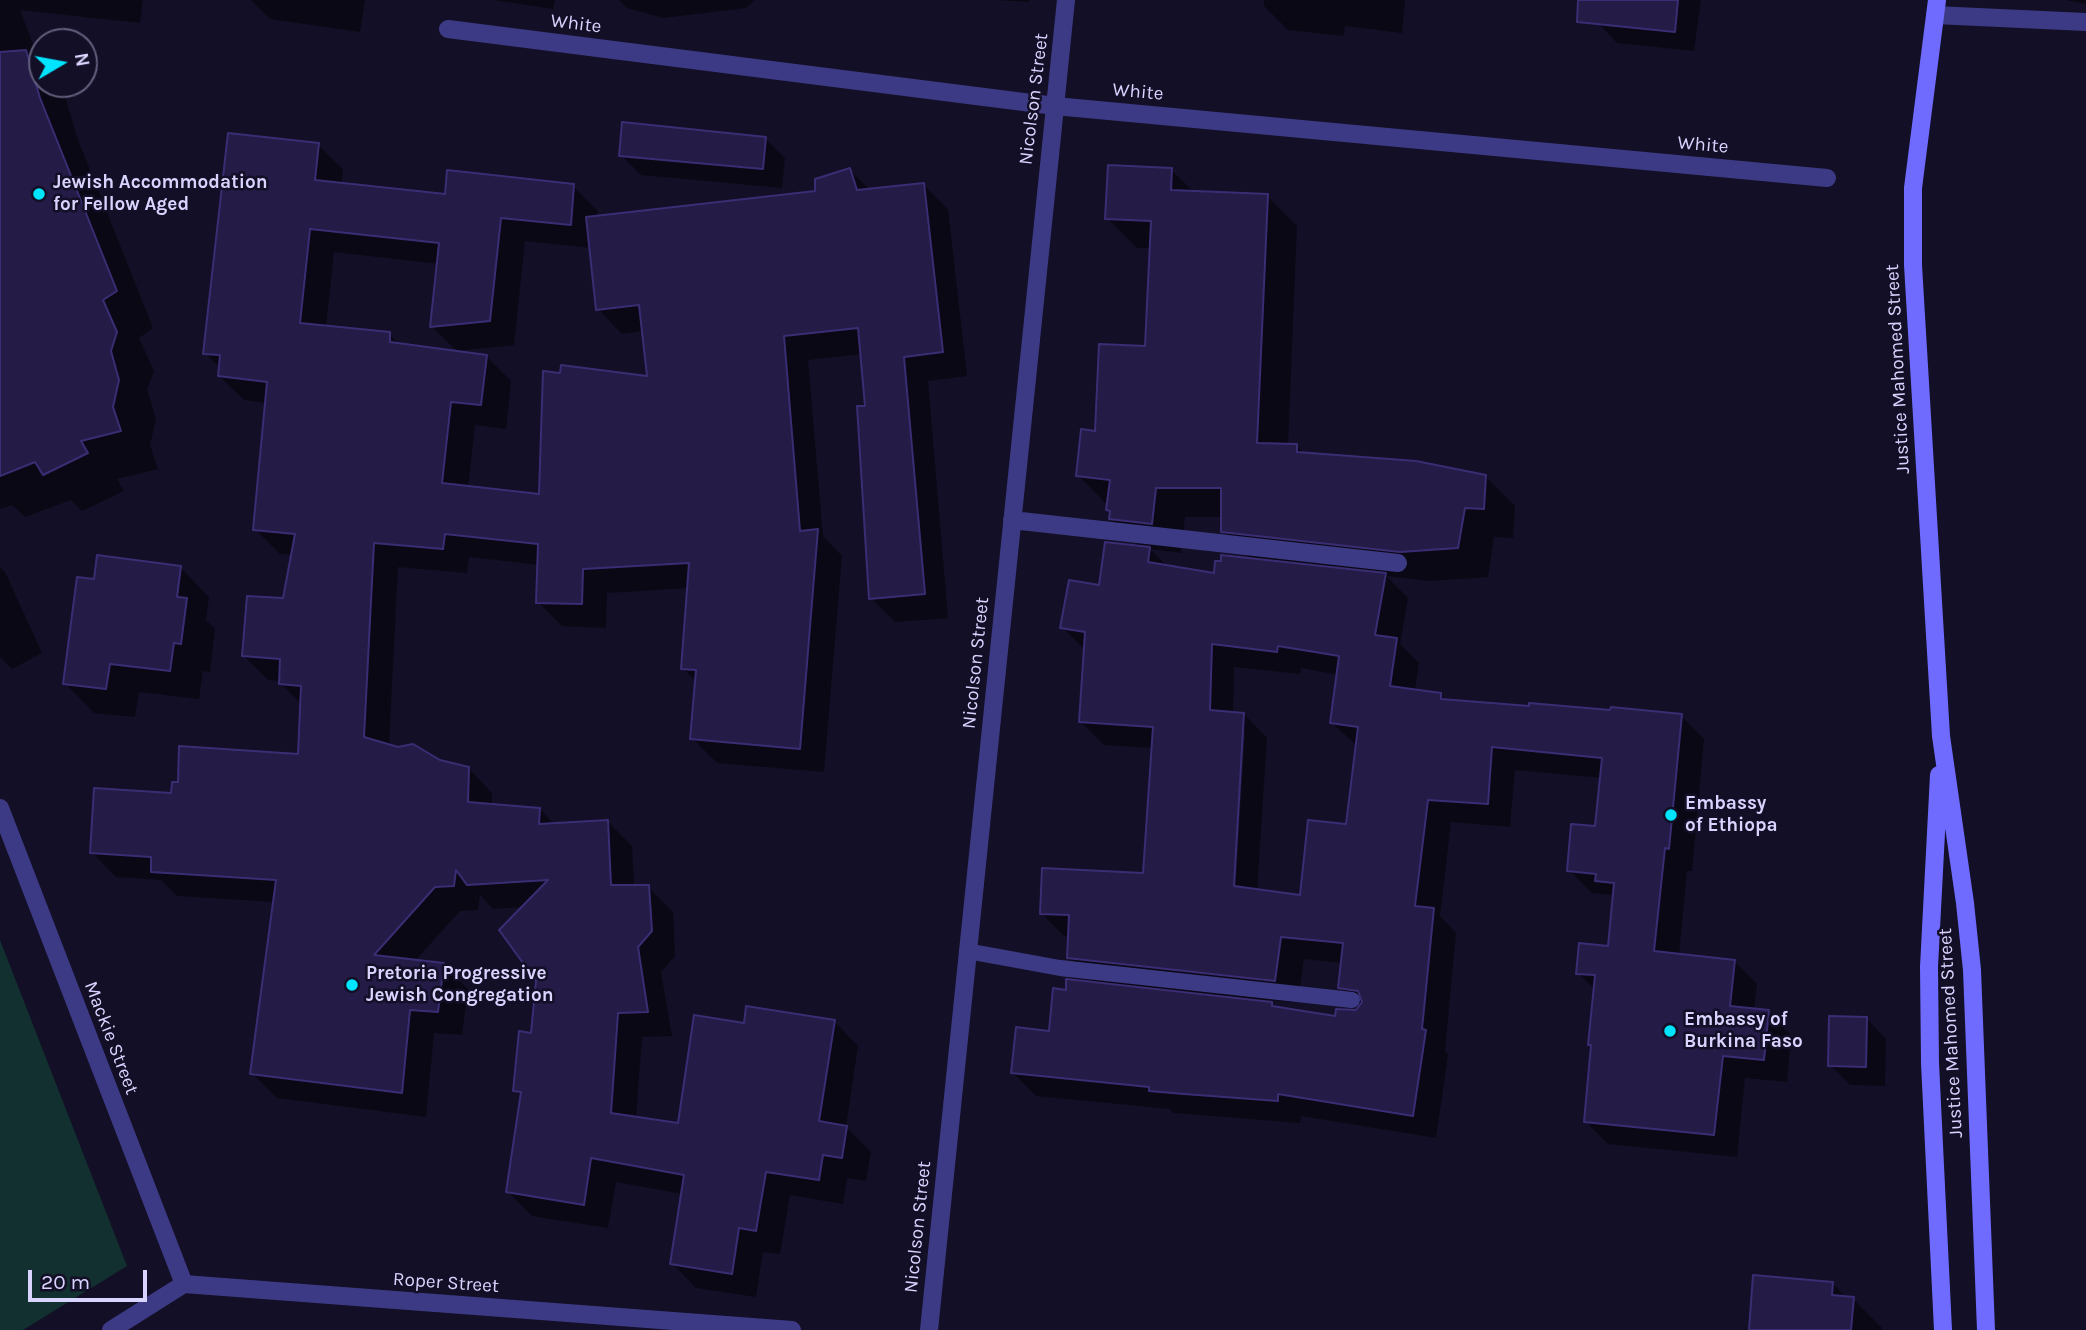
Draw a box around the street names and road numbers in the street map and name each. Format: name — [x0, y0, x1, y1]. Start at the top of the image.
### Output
street label: White — [549, 10, 603, 38]
street label: Nicolson Street — [1015, 32, 1053, 166]
street label: White — [1112, 78, 1164, 106]
street label: White — [1677, 131, 1729, 159]
street label: Justice Mahomed Street — [1881, 264, 1915, 474]
street label: Nicolson Street — [958, 596, 994, 730]
street label: Justice Mahomed Street — [1934, 928, 1968, 1138]
street label: Mackie Street — [79, 978, 143, 1098]
street label: Nicolson Street — [900, 1160, 936, 1294]
street label: Roper Street — [392, 1268, 500, 1298]

